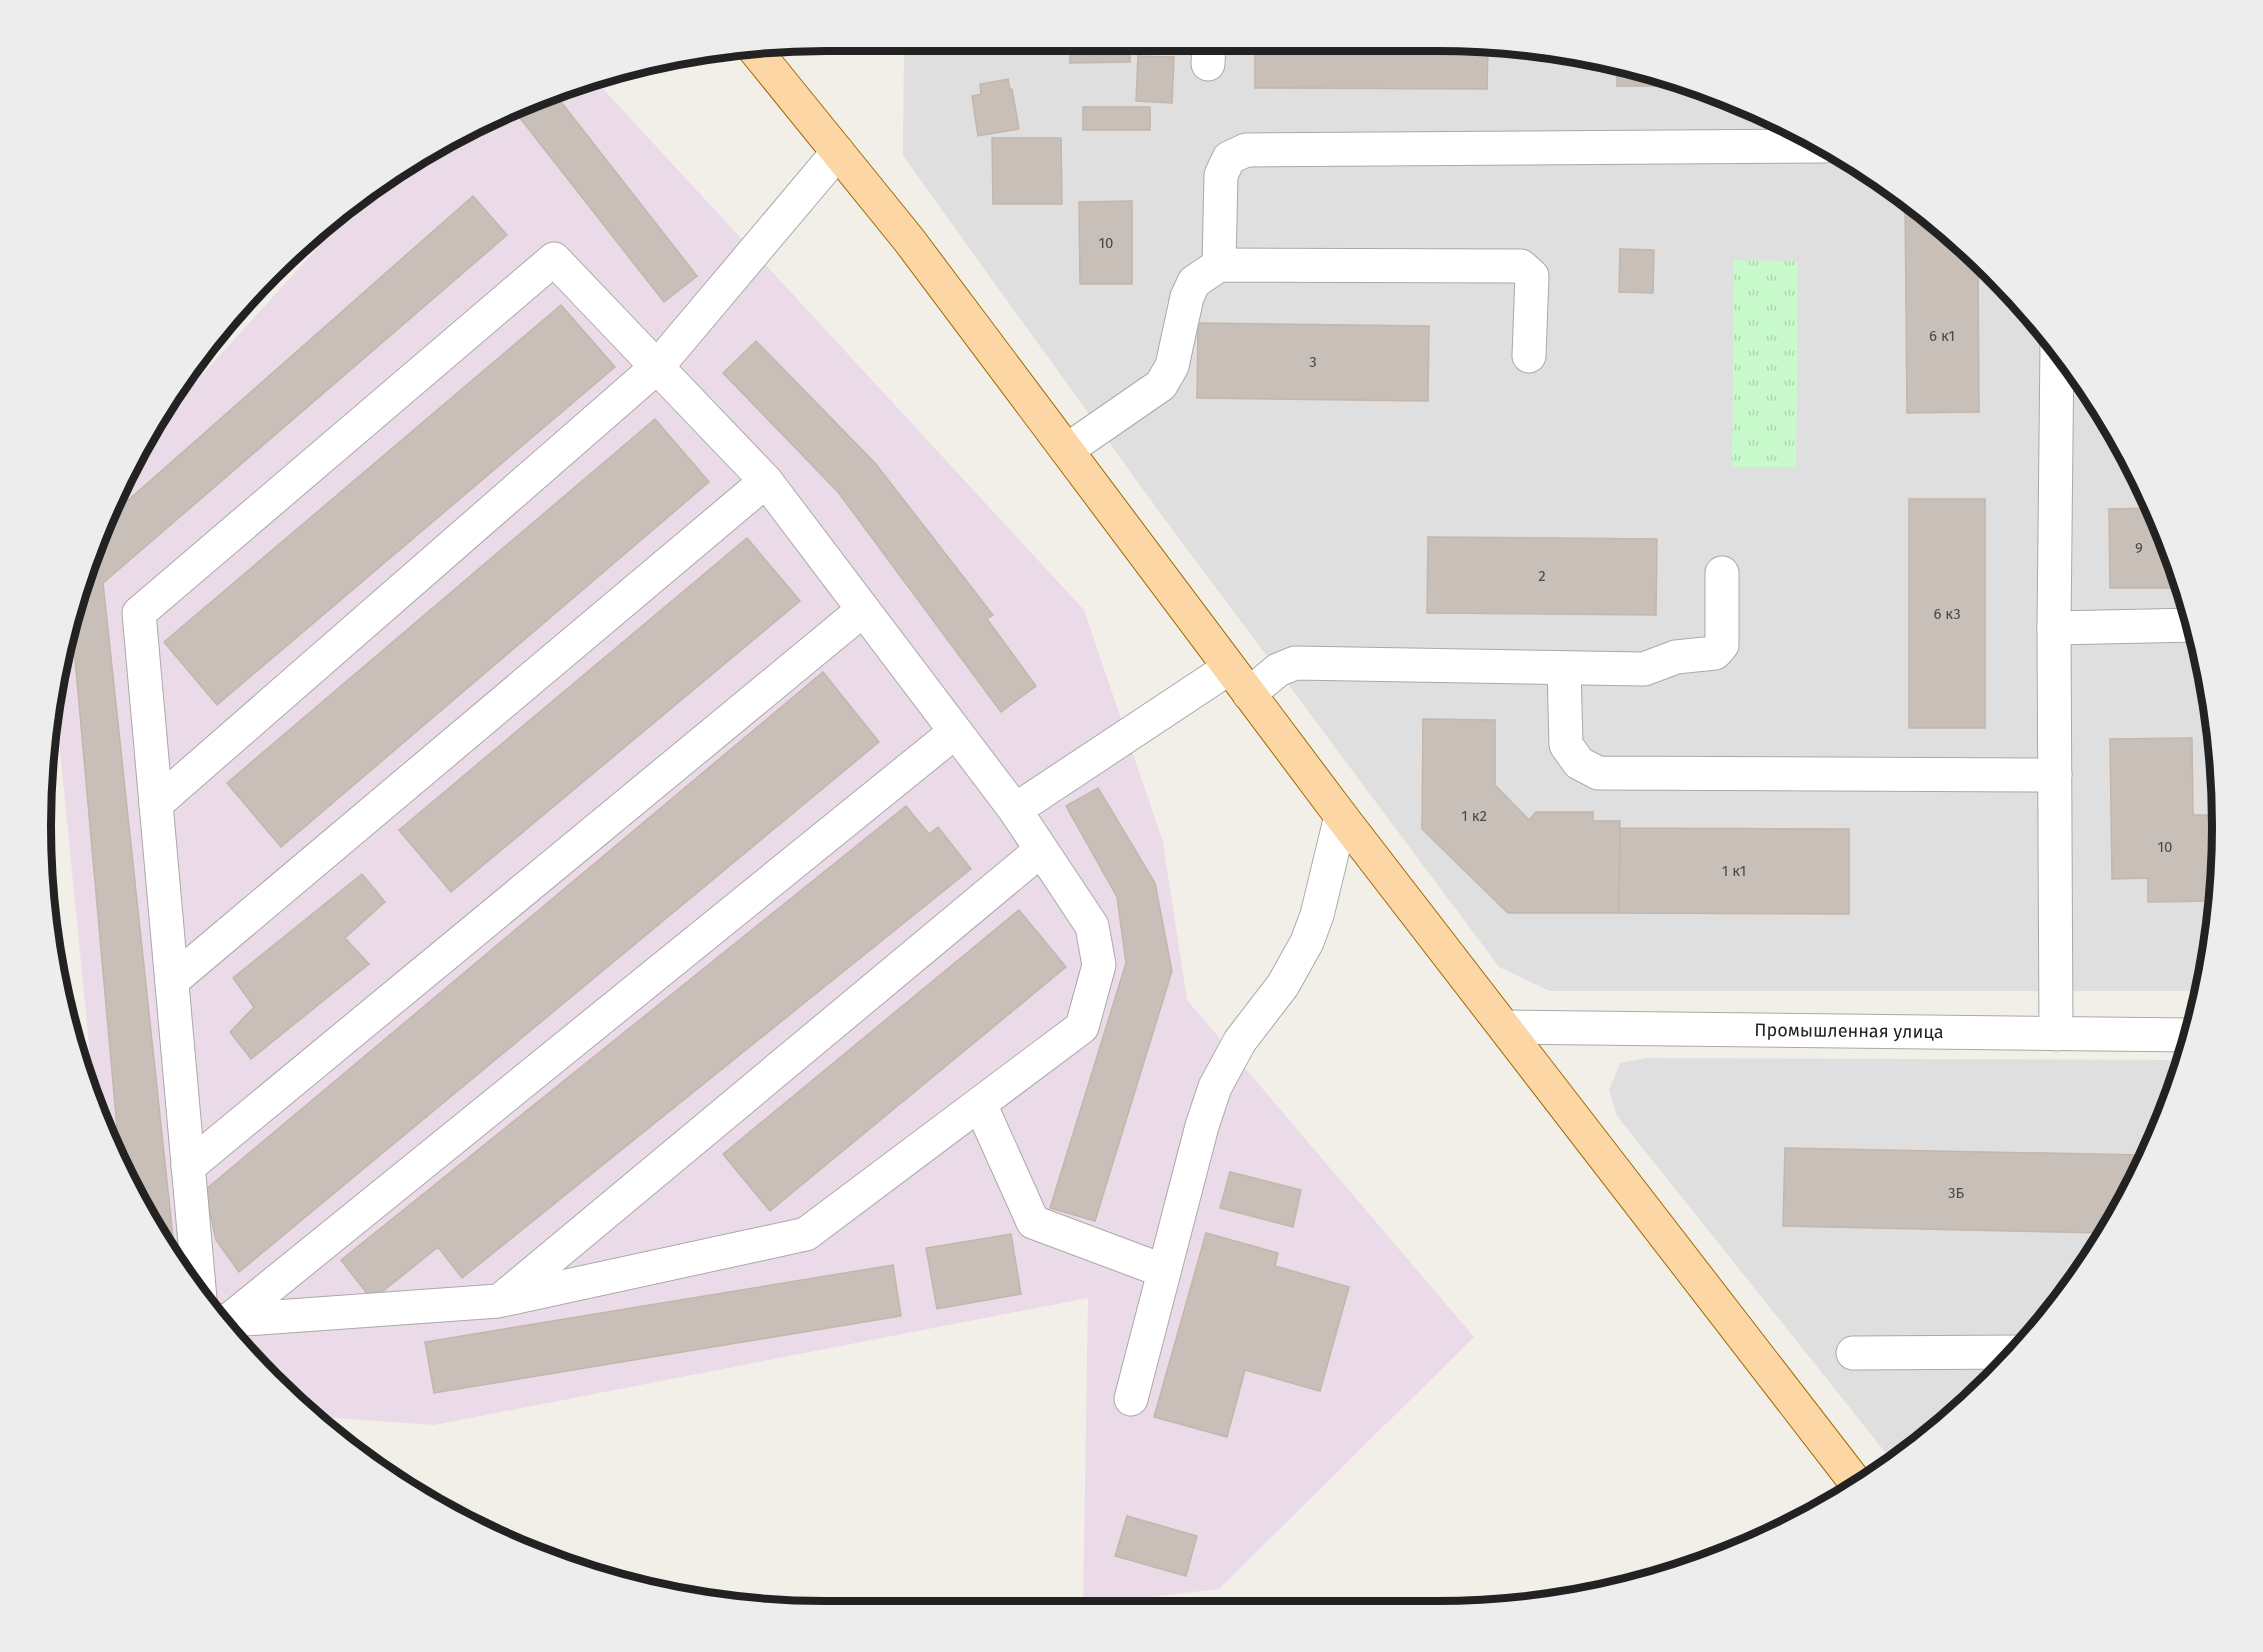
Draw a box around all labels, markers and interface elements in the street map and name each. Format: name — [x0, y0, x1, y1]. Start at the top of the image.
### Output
house number: 10 — [1099, 234, 1113, 252]
house number: 6 к1 — [1929, 327, 1955, 345]
house number: 3 — [1309, 353, 1317, 371]
house number: 9 — [2135, 539, 2143, 557]
house number: 2 — [1538, 567, 1546, 585]
house number: 6 к3 — [1933, 605, 1961, 623]
house number: 1 к2 — [1461, 807, 1487, 825]
house number: 10 — [2158, 838, 2172, 856]
house number: 1 к1 — [1722, 862, 1746, 880]
street label: Промышленная улица — [1754, 1019, 1944, 1043]
house number: 3Б — [1948, 1184, 1964, 1202]

